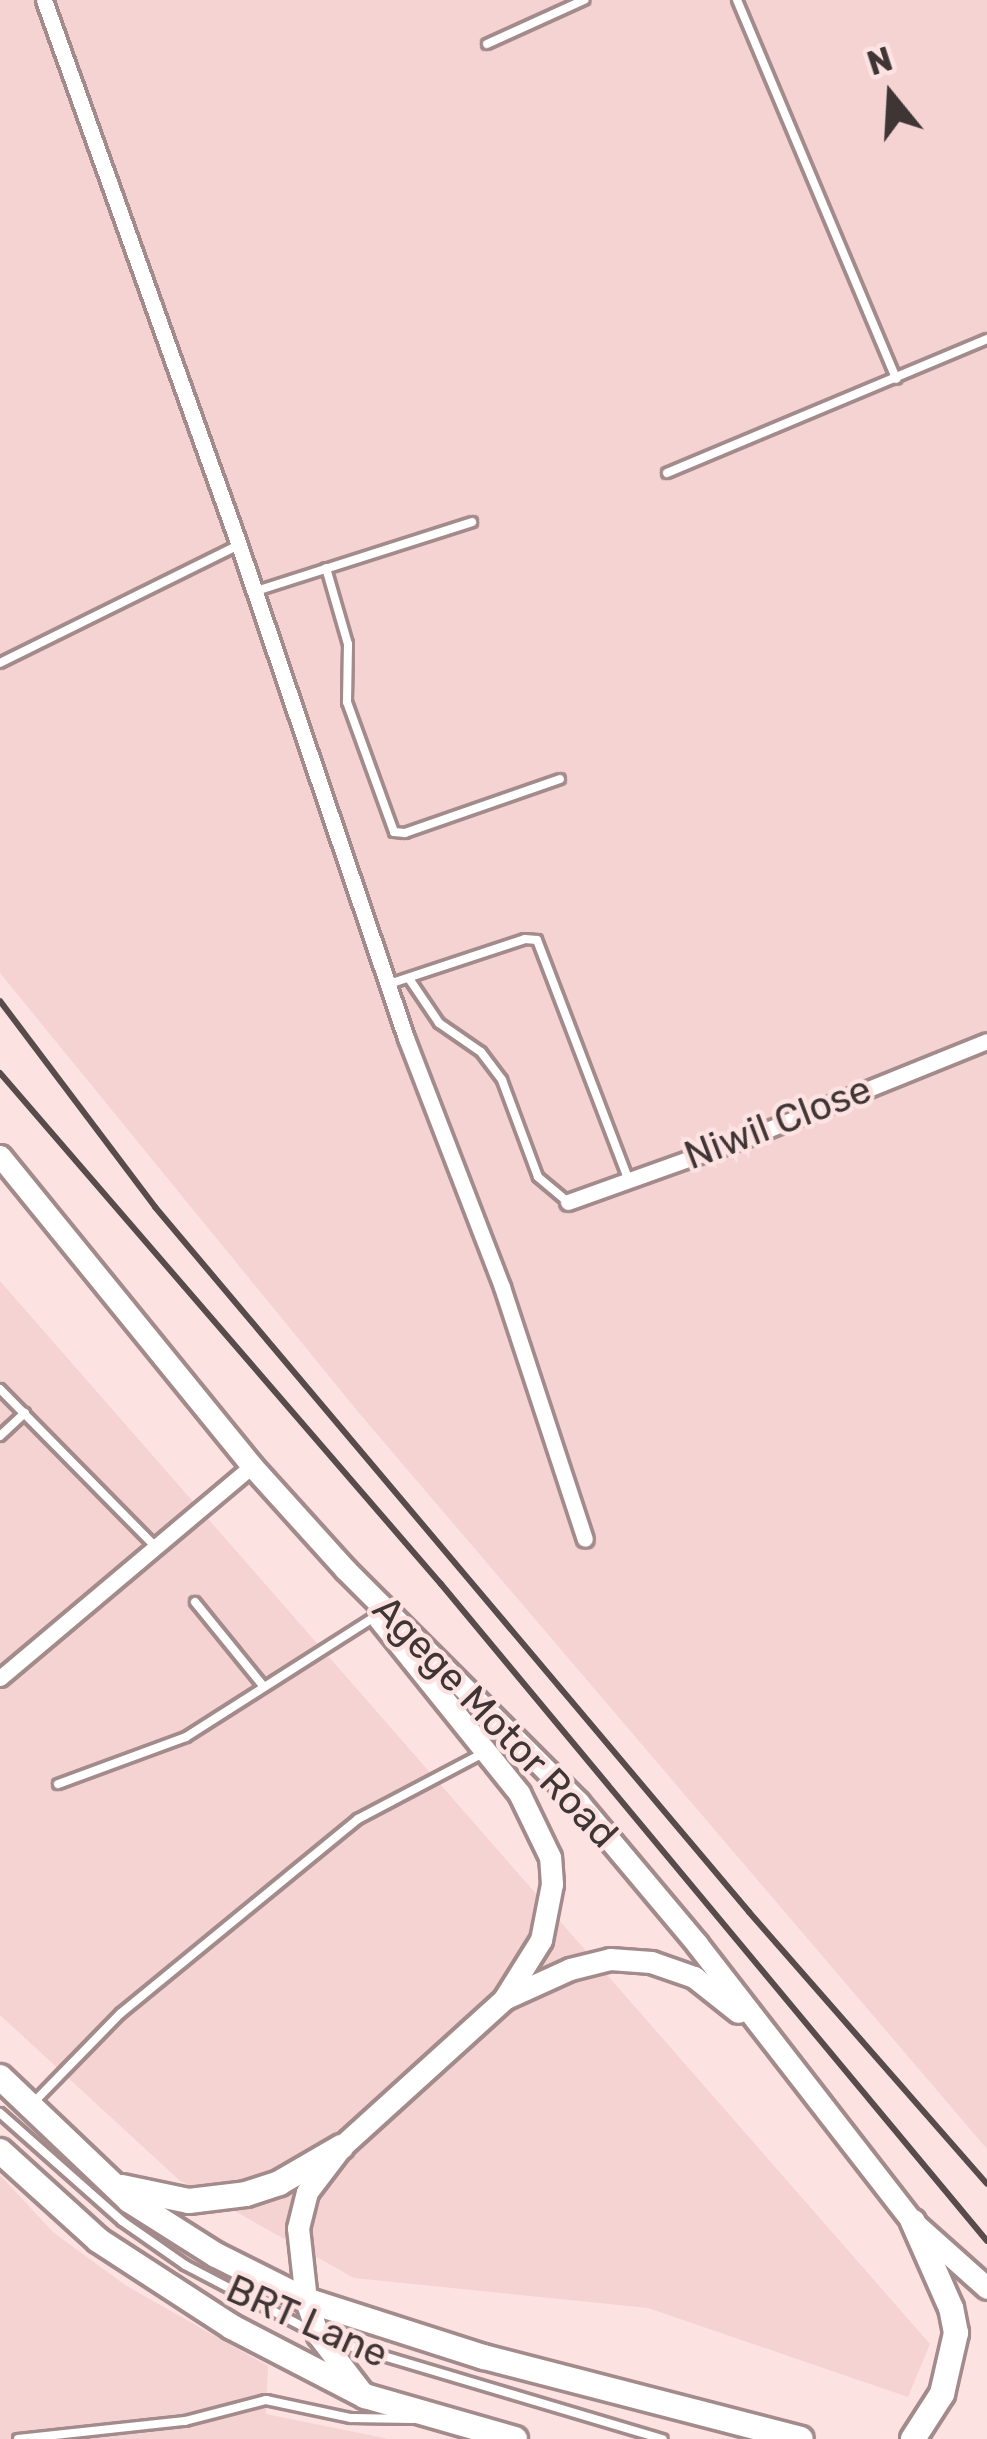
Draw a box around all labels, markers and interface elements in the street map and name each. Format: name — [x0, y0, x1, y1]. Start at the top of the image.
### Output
north arrow — [831, 36, 951, 156]
text: N — [862, 39, 897, 84]
street label: Niwil Close — [678, 1066, 878, 1180]
street label: Agege Motor Road — [362, 1586, 628, 1858]
street label: BRT Lane — [219, 2266, 395, 2378]

